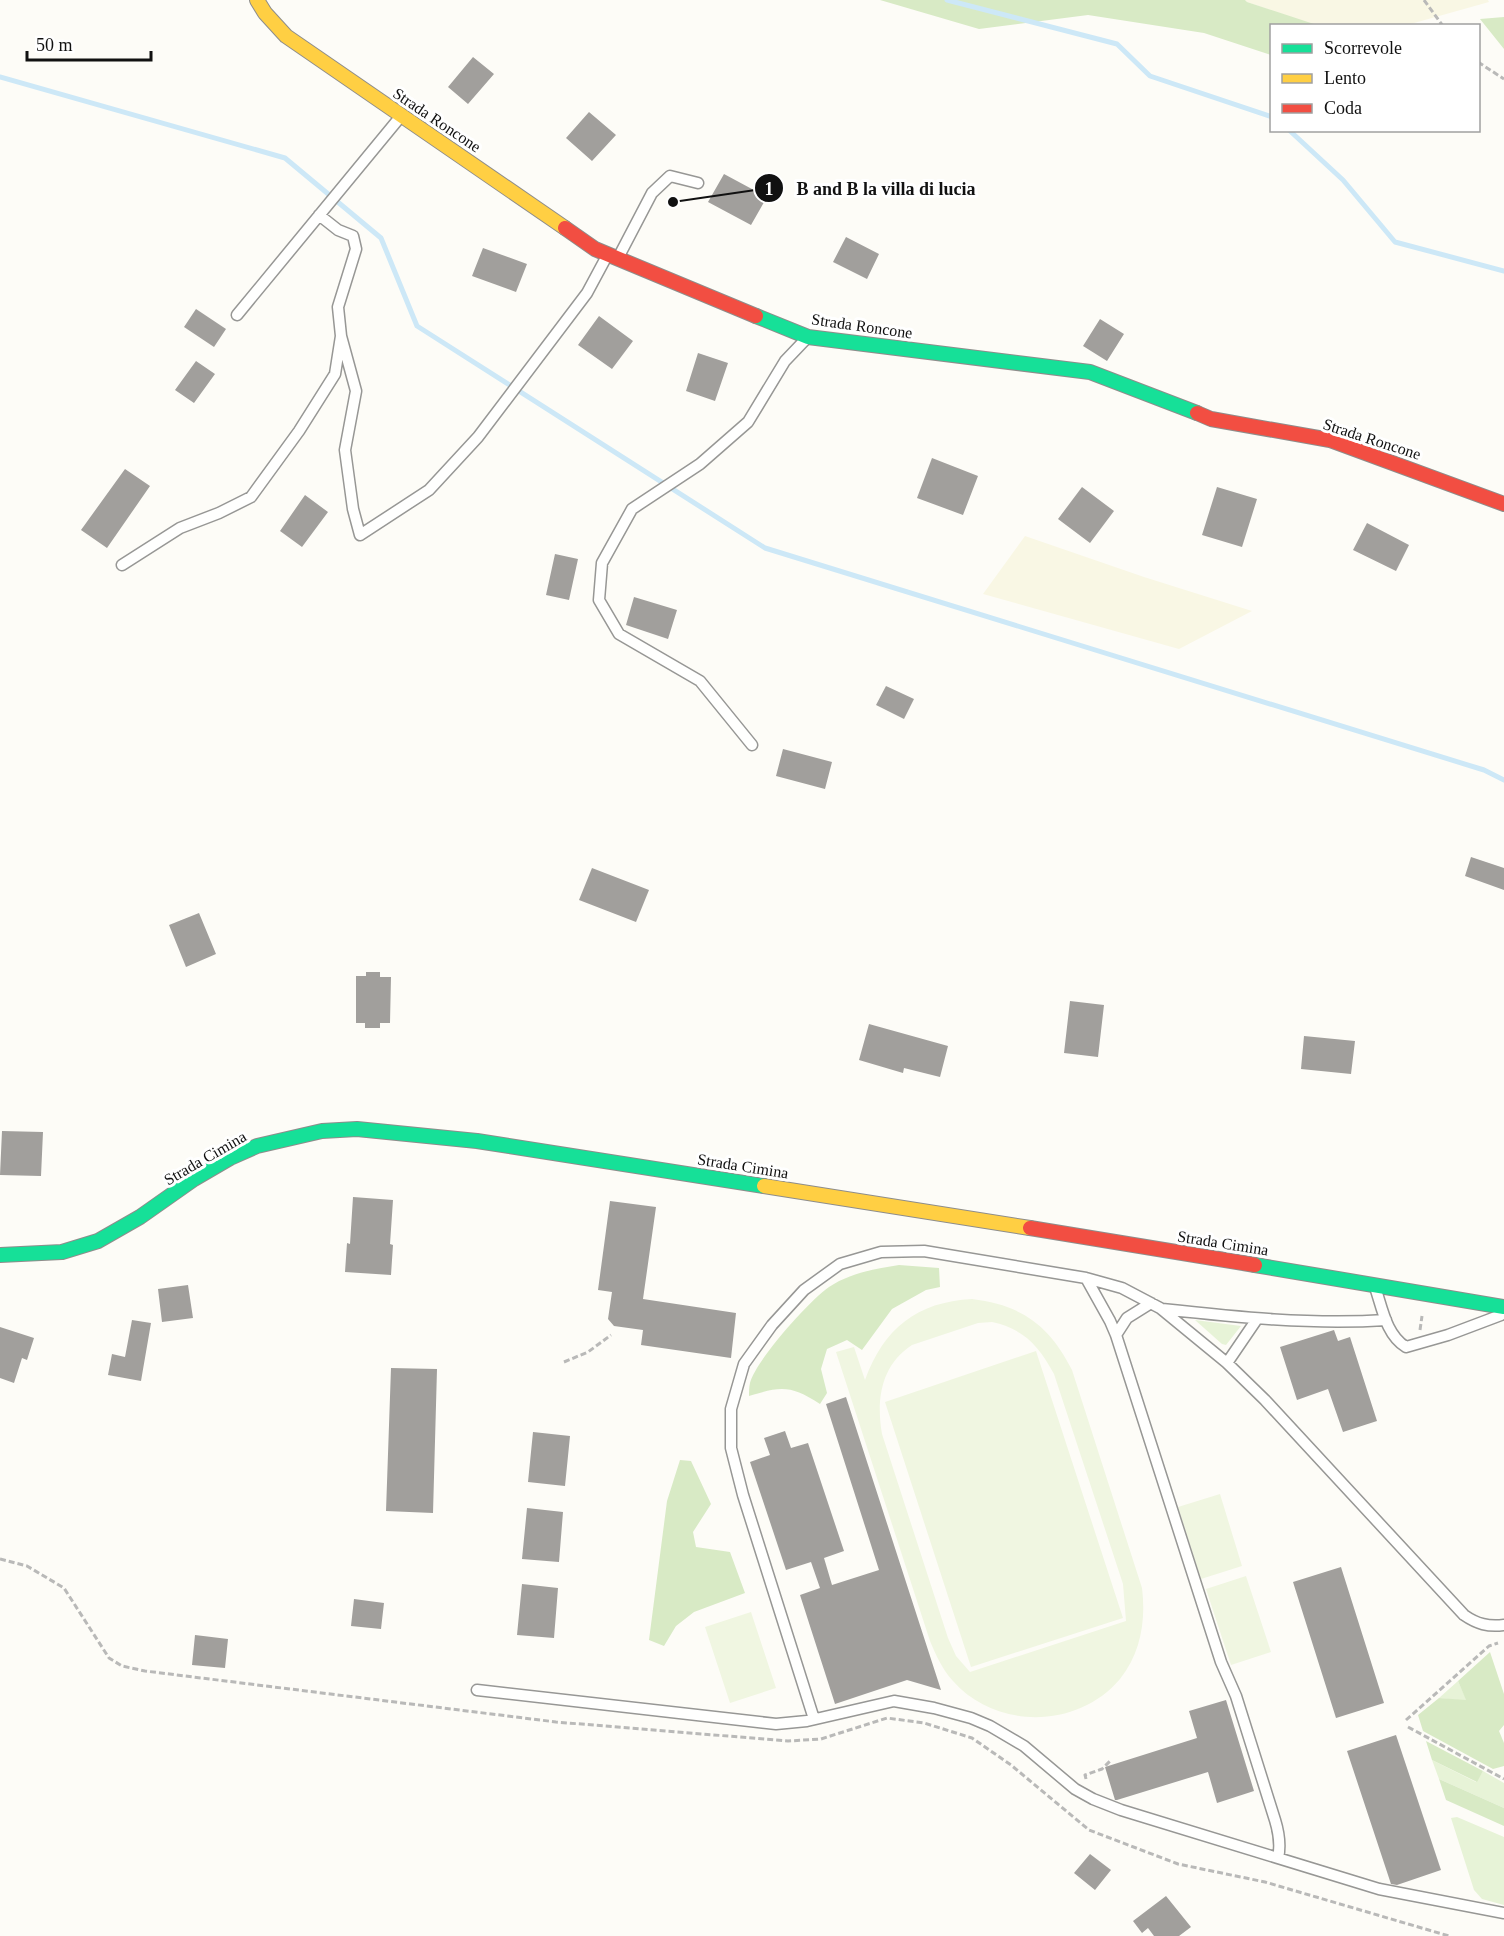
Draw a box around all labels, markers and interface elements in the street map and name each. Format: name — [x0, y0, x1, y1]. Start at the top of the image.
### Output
scale bar — [27, 24, 152, 62]
legend — [1270, 24, 1480, 132]
text: 50 m — [36, 35, 73, 55]
text: Scorrevole — [1324, 38, 1402, 58]
text: Lento — [1324, 68, 1366, 88]
street label: Strada Roncone — [390, 85, 484, 155]
text: Coda — [1324, 98, 1362, 118]
callout: B and B la villa di lucia — [754, 170, 987, 206]
text: 1 — [765, 179, 774, 199]
text: B and B la villa di lucia — [796, 179, 976, 199]
street label: Strada Roncone — [810, 311, 914, 341]
street label: Strada Roncone — [1321, 415, 1423, 463]
street label: Strada Cimina — [161, 1128, 249, 1188]
street label: Strada Cimina — [696, 1150, 790, 1182]
street label: Strada Cimina — [1176, 1227, 1270, 1259]

